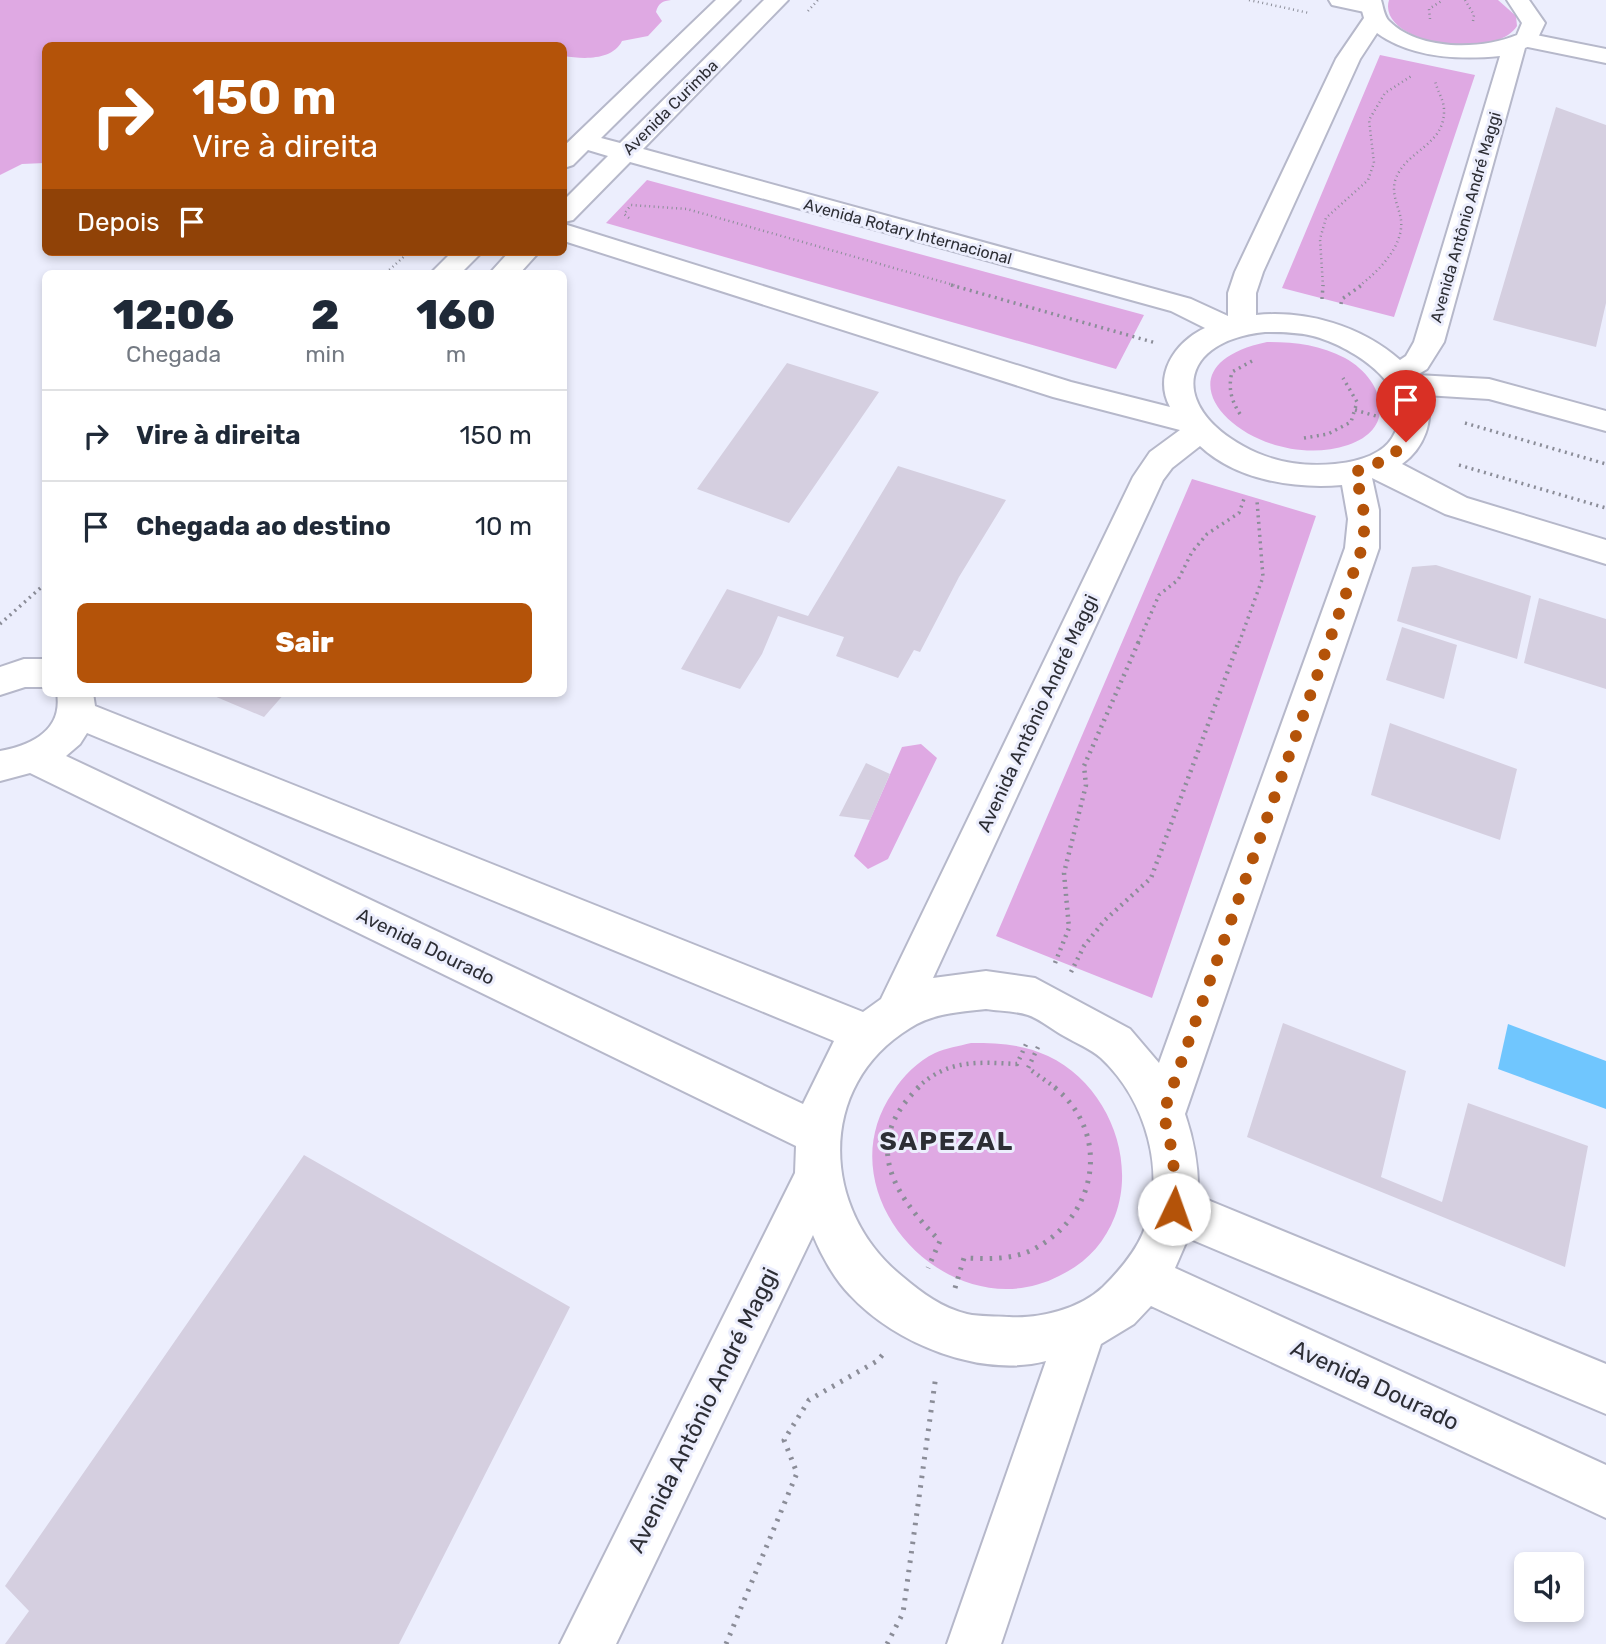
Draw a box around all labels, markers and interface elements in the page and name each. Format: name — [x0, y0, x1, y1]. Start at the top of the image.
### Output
street label: Avenida Curimba — [619, 56, 722, 159]
text: 150 m — [192, 68, 337, 126]
icon: right — [77, 70, 168, 161]
street label: Avenida Antônio André Maggi — [1426, 110, 1505, 325]
text: Vire à direita — [192, 127, 378, 165]
street label: Avenida Rotary Internacional — [802, 195, 1014, 268]
icon: arrive — [173, 203, 211, 241]
text: Depois — [77, 207, 159, 238]
text: 12:06 — [113, 290, 234, 340]
text: 2 — [311, 290, 339, 340]
text: 160 — [416, 290, 496, 340]
text: Chegada — [126, 340, 221, 368]
text: min — [305, 340, 345, 368]
text: m — [446, 340, 466, 368]
pin — [1376, 370, 1436, 442]
icon: arrive — [1387, 381, 1425, 419]
icon: right — [77, 417, 115, 455]
text: Vire à direita — [136, 420, 301, 451]
text: 150 m — [459, 420, 532, 451]
icon: arrive — [77, 508, 115, 546]
text: Chegada ao destino — [136, 511, 391, 542]
text: 10 m — [475, 511, 532, 542]
street label: Avenida Antônio André Maggi — [972, 591, 1103, 836]
button: Sair — [77, 603, 532, 683]
street label: Avenida Dourado — [353, 903, 499, 990]
district label: SAPEZAL — [880, 1126, 1014, 1157]
position arrow — [1137, 1172, 1211, 1246]
street label: Avenida Antônio André Maggi — [622, 1263, 784, 1557]
street label: Avenida Dourado — [1286, 1334, 1464, 1436]
map controls — [1514, 1552, 1584, 1622]
button: sound — [1514, 1552, 1584, 1622]

